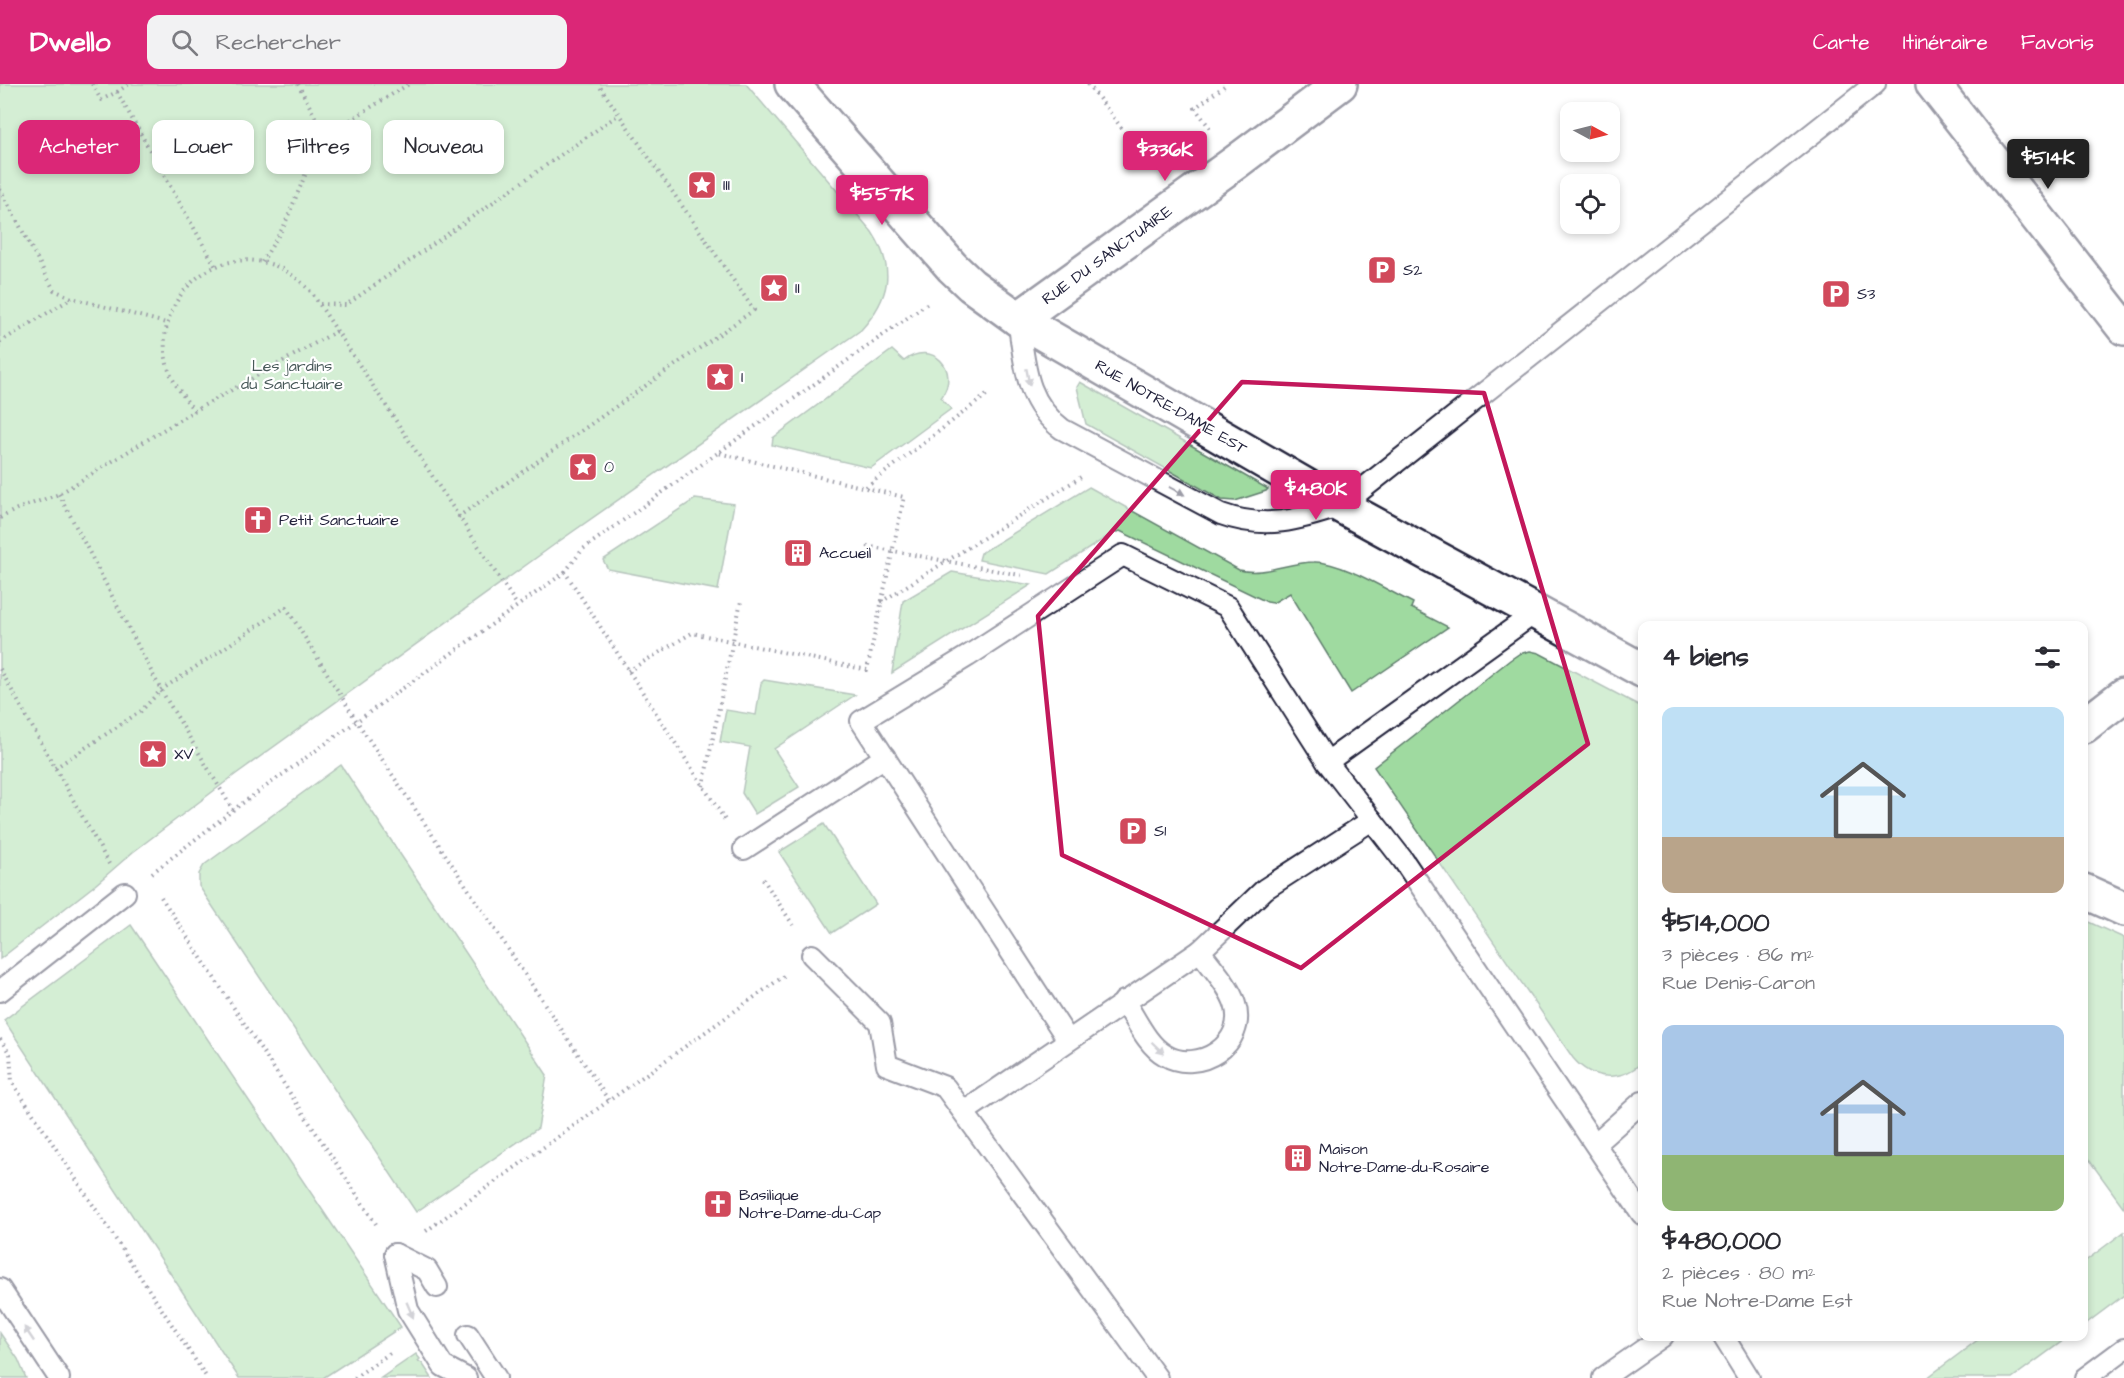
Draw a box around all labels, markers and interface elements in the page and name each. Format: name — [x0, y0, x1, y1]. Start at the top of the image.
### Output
search box — [147, 15, 567, 69]
text: Dwello — [30, 23, 111, 62]
icon: search — [168, 26, 201, 59]
text: Rechercher — [216, 27, 341, 58]
text: Carte — [1813, 28, 1870, 57]
text: Itinéraire — [1903, 28, 1988, 57]
text: Favoris — [2021, 28, 2094, 57]
north arrow — [1560, 102, 1620, 162]
map controls — [1560, 102, 1620, 234]
chip: Acheter — [18, 120, 140, 174]
chip: Louer — [152, 120, 254, 174]
chip: Filtres — [266, 120, 371, 174]
chip: Nouveau — [383, 120, 504, 174]
pin: $336K — [1123, 131, 1207, 182]
text: $336K — [1137, 136, 1193, 164]
pin: $514K — [2006, 139, 2090, 190]
text: $514K — [2021, 144, 2075, 172]
place icon: III — [686, 169, 718, 201]
place label: III — [723, 174, 730, 196]
button: locate — [1560, 174, 1620, 234]
pin: $557K — [840, 175, 924, 226]
text: $557K — [850, 180, 914, 208]
street label: RUE DU SANCTUAIRE — [1037, 200, 1177, 310]
parking icon: S2 — [1366, 254, 1398, 286]
place label: S2 — [1403, 259, 1422, 281]
place icon: II — [758, 272, 790, 304]
place label: II — [795, 277, 800, 299]
parking icon: S3 — [1820, 278, 1852, 310]
place label: S3 — [1857, 283, 1875, 305]
street label: RUE NOTRE-DAME EST — [1091, 354, 1251, 460]
park label: Les jardins du Sanctuaire — [241, 355, 343, 395]
place icon: I — [704, 361, 736, 393]
place label: I — [741, 366, 743, 388]
one-way arrow — [1024, 368, 1033, 387]
place icon: 0 — [567, 451, 599, 483]
place label: 0 — [604, 456, 614, 478]
pin: $480K — [1274, 470, 1358, 521]
text: $480K — [1285, 475, 1347, 503]
one-way arrow — [1169, 486, 1186, 496]
church icon: Petit Sanctuaire — [242, 504, 274, 536]
place label: Petit Sanctuaire — [279, 509, 399, 531]
building icon: Accueil — [782, 537, 814, 569]
place label: Accueil — [819, 542, 871, 564]
text: 4 biens — [1662, 639, 1749, 675]
icon: filters — [2031, 641, 2064, 674]
place icon: XV — [137, 738, 169, 770]
place label: XV — [174, 743, 194, 765]
icon: home — [1809, 746, 1917, 854]
parking icon: S1 — [1117, 815, 1149, 847]
place label: S1 — [1154, 820, 1166, 842]
text: $514,000 — [1662, 905, 1770, 941]
text: 3 pièces · 86 m² — [1662, 941, 1814, 969]
text: Rue Denis-Caron — [1662, 969, 1815, 997]
one-way arrow — [1150, 1041, 1165, 1055]
icon: home — [1809, 1064, 1917, 1172]
place label: Maison Notre-Dame-du-Rosaire — [1319, 1138, 1490, 1178]
building icon: Maison Notre-Dame-du-Rosaire — [1282, 1142, 1314, 1174]
place label: Basilique Notre-Dame-du-Cap — [739, 1184, 881, 1224]
church icon: Basilique Notre-Dame-du-Cap — [702, 1188, 734, 1220]
text: $480,000 — [1662, 1223, 1781, 1259]
text: 2 pièces · 80 m² — [1662, 1259, 1815, 1287]
text: Rue Notre-Dame Est — [1662, 1287, 1853, 1315]
one-way arrow — [405, 1302, 415, 1320]
one-way arrow — [24, 1325, 35, 1342]

